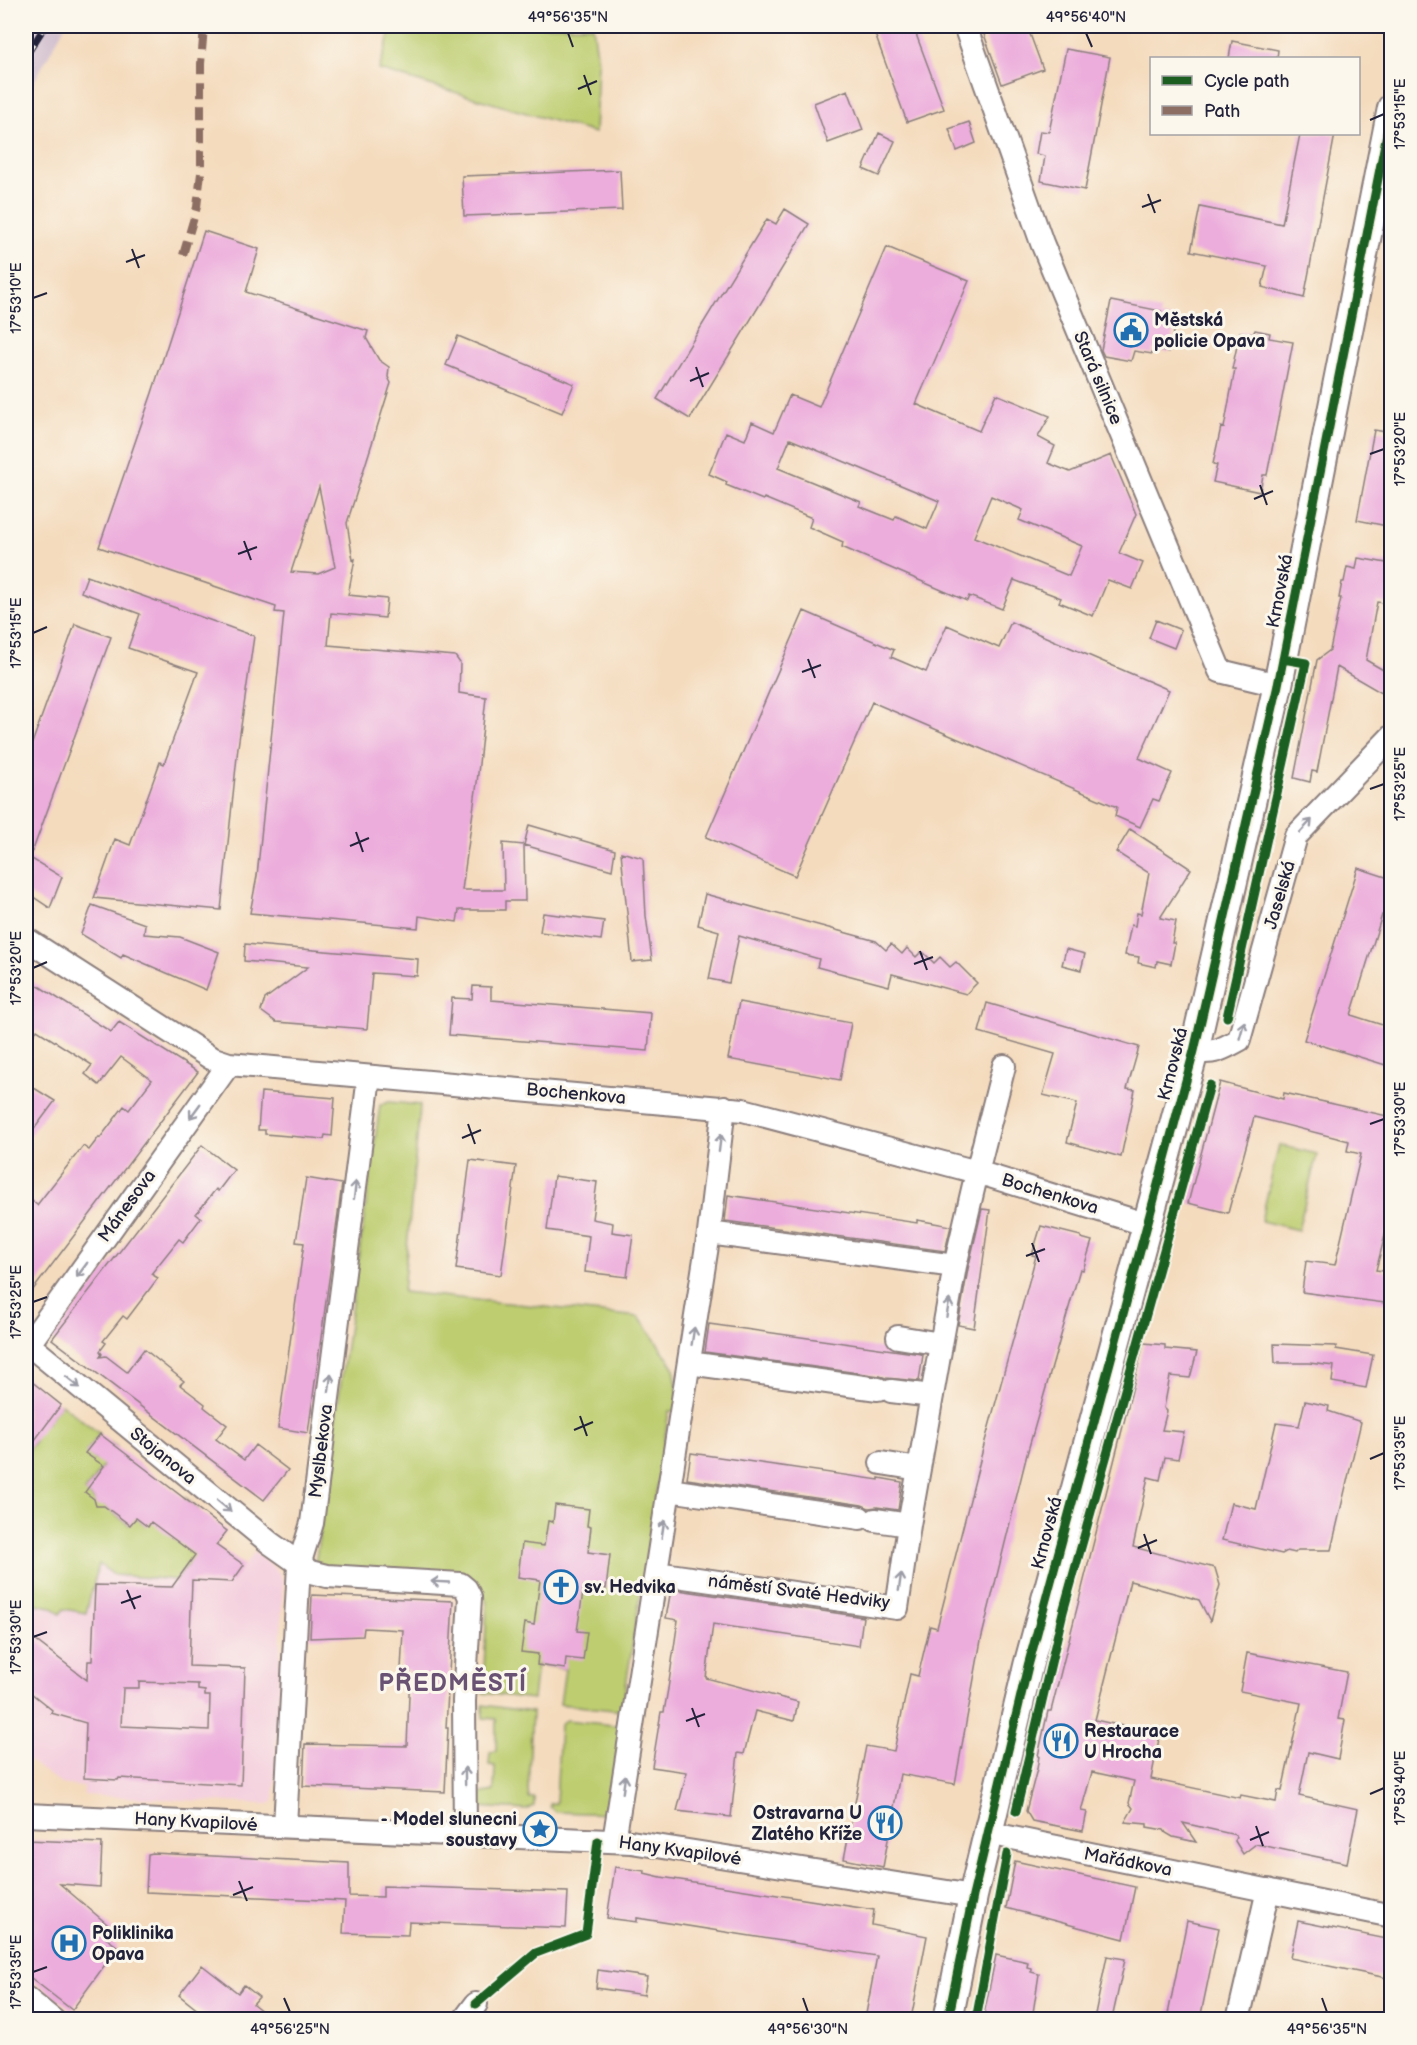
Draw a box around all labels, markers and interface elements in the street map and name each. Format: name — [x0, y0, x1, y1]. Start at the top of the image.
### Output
text: 49°56'35"N — [528, 8, 608, 27]
text: 49°56'40"N — [1046, 8, 1126, 27]
legend — [1150, 57, 1360, 135]
text: Cycle path — [1204, 71, 1290, 92]
text: 17°53'15"E — [1391, 78, 1410, 150]
text: Path — [1204, 101, 1240, 122]
text: 17°53'10"E — [7, 262, 26, 334]
place label: Městská policie Opava — [1154, 310, 1265, 352]
public building icon: Městská policie Opava — [1113, 312, 1149, 348]
street label: Stará silnice — [1069, 328, 1127, 428]
text: 17°53'20"E — [1391, 412, 1410, 486]
street label: Krnovská — [1263, 552, 1297, 630]
text: 17°53'15"E — [7, 597, 26, 669]
text: 17°53'25"E — [1391, 747, 1410, 821]
one-way arrow — [1299, 818, 1313, 833]
street label: Jaselská — [1260, 858, 1300, 932]
text: 17°53'20"E — [7, 931, 26, 1005]
one-way arrow — [1237, 1021, 1248, 1040]
street label: Krnovská — [1154, 1025, 1192, 1103]
street label: Bochenkova — [525, 1079, 627, 1109]
text: 17°53'30"E — [1391, 1081, 1410, 1156]
one-way arrow — [189, 1103, 201, 1119]
one-way arrow — [715, 1133, 726, 1153]
street label: Mánesova — [94, 1166, 160, 1246]
street label: Bochenkova — [999, 1169, 1101, 1219]
one-way arrow — [350, 1180, 361, 1200]
one-way arrow — [75, 1261, 88, 1277]
text: 17°53'25"E — [7, 1265, 26, 1339]
one-way arrow — [942, 1298, 953, 1318]
one-way arrow — [688, 1327, 699, 1346]
one-way arrow — [325, 1374, 336, 1393]
one-way arrow — [65, 1375, 81, 1388]
street label: Myslbekova — [305, 1403, 337, 1499]
text: 17°53'35"E — [1391, 1416, 1410, 1490]
street label: Stojanova — [126, 1423, 200, 1489]
street label: Krnovská — [1027, 1494, 1067, 1572]
one-way arrow — [216, 1499, 232, 1512]
one-way arrow — [658, 1519, 669, 1539]
church icon: sv. Hedvika — [543, 1569, 579, 1605]
street label: náměstí Svaté Hedviky — [707, 1570, 892, 1614]
one-way arrow — [895, 1573, 906, 1593]
one-way arrow — [431, 1577, 451, 1588]
place label: sv. Hedvika — [584, 1577, 676, 1598]
text: 17°53'30"E — [7, 1599, 26, 1674]
district label: PŘEDMĚSTÍ — [378, 1667, 528, 1698]
place label: Restaurace U Hrocha — [1084, 1721, 1179, 1763]
restaurant icon: Restaurace U Hrocha — [1043, 1723, 1079, 1759]
text: 17°53'40"E — [1391, 1751, 1410, 1825]
one-way arrow — [459, 1767, 471, 1787]
one-way arrow — [618, 1774, 629, 1794]
place label: Ostravarna U Zlatého Kříže — [752, 1803, 862, 1845]
restaurant icon: Ostravarna U Zlatého Kříže — [867, 1805, 903, 1841]
street label: Hany Kvapilové — [134, 1808, 258, 1836]
place label: - Model slunecni soustavy — [381, 1809, 518, 1851]
place icon: - Model slunecni soustavy — [522, 1811, 558, 1847]
street label: Hany Kvapilové — [617, 1832, 743, 1870]
street label: Mařádkova — [1082, 1843, 1174, 1881]
place label: Poliklinika Opava — [92, 1923, 174, 1965]
hospital icon: Poliklinika Opava — [51, 1925, 87, 1961]
text: 17°53'35"E — [7, 1935, 26, 2009]
text: 49°56'25"N — [250, 2020, 330, 2039]
text: 49°56'30"N — [768, 2020, 848, 2039]
text: 49°56'35"N — [1287, 2020, 1367, 2039]

